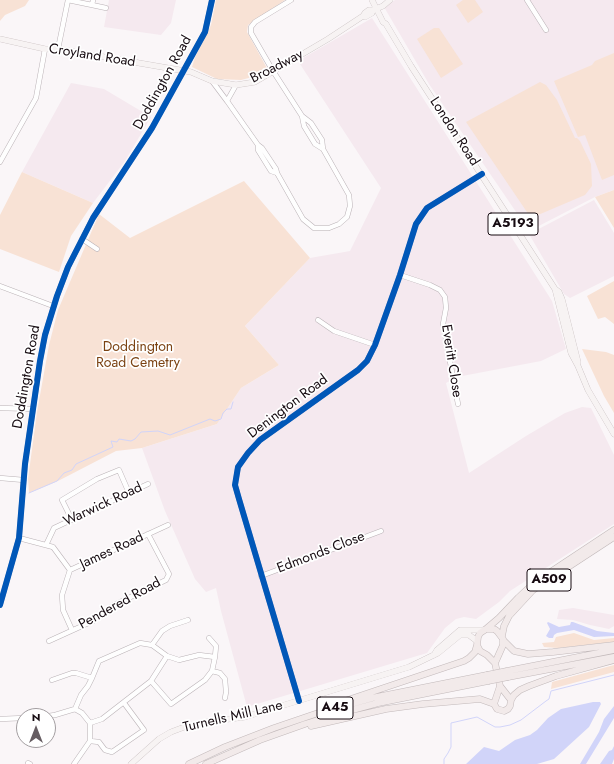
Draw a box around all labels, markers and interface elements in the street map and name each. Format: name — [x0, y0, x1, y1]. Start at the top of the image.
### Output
street label: Doddington Road — [130, 33, 196, 133]
street label: Croyland Road — [47, 41, 137, 71]
street label: Broadway — [248, 47, 306, 87]
street label: London Road — [426, 94, 482, 170]
road number: A5193 — [488, 213, 538, 235]
street label: Everitt Close — [437, 323, 465, 399]
street label: Doddington Road — [10, 324, 44, 430]
park label: Doddington Road Cemetry — [96, 340, 180, 372]
street label: Denington Road — [245, 371, 331, 443]
street label: Warwick Road — [61, 479, 145, 531]
street label: James Road — [78, 529, 146, 573]
street label: Edmonds Close — [275, 529, 367, 577]
road number: A509 — [527, 569, 571, 591]
street label: Pendered Road — [76, 575, 164, 633]
street label: Turnells Mill Lane — [182, 697, 284, 737]
road number: A45 — [317, 697, 353, 719]
north arrow — [16, 708, 56, 748]
text: N — [32, 709, 40, 725]

